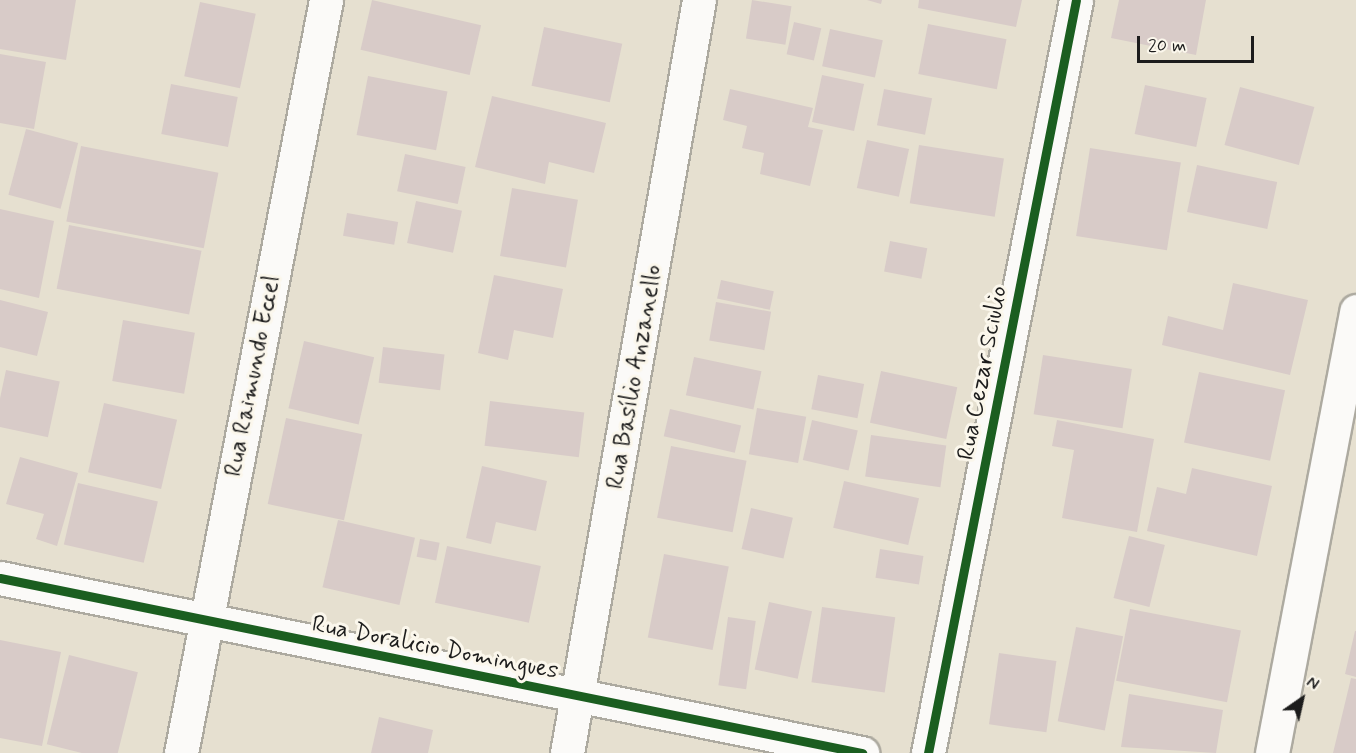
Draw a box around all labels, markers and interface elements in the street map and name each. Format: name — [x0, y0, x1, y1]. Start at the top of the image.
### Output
scale bar — [1140, 24, 1257, 62]
text: 20 m — [1148, 34, 1186, 58]
street label: Rua Basílio Anzanello — [601, 265, 669, 489]
street label: Rua Raimundo Eccel — [219, 271, 287, 481]
street label: Rua Cezar Sciulio — [952, 284, 1014, 462]
street label: Rua Doralicio Domingues — [306, 609, 564, 687]
north arrow — [1272, 669, 1332, 729]
text: N — [1302, 672, 1323, 695]

